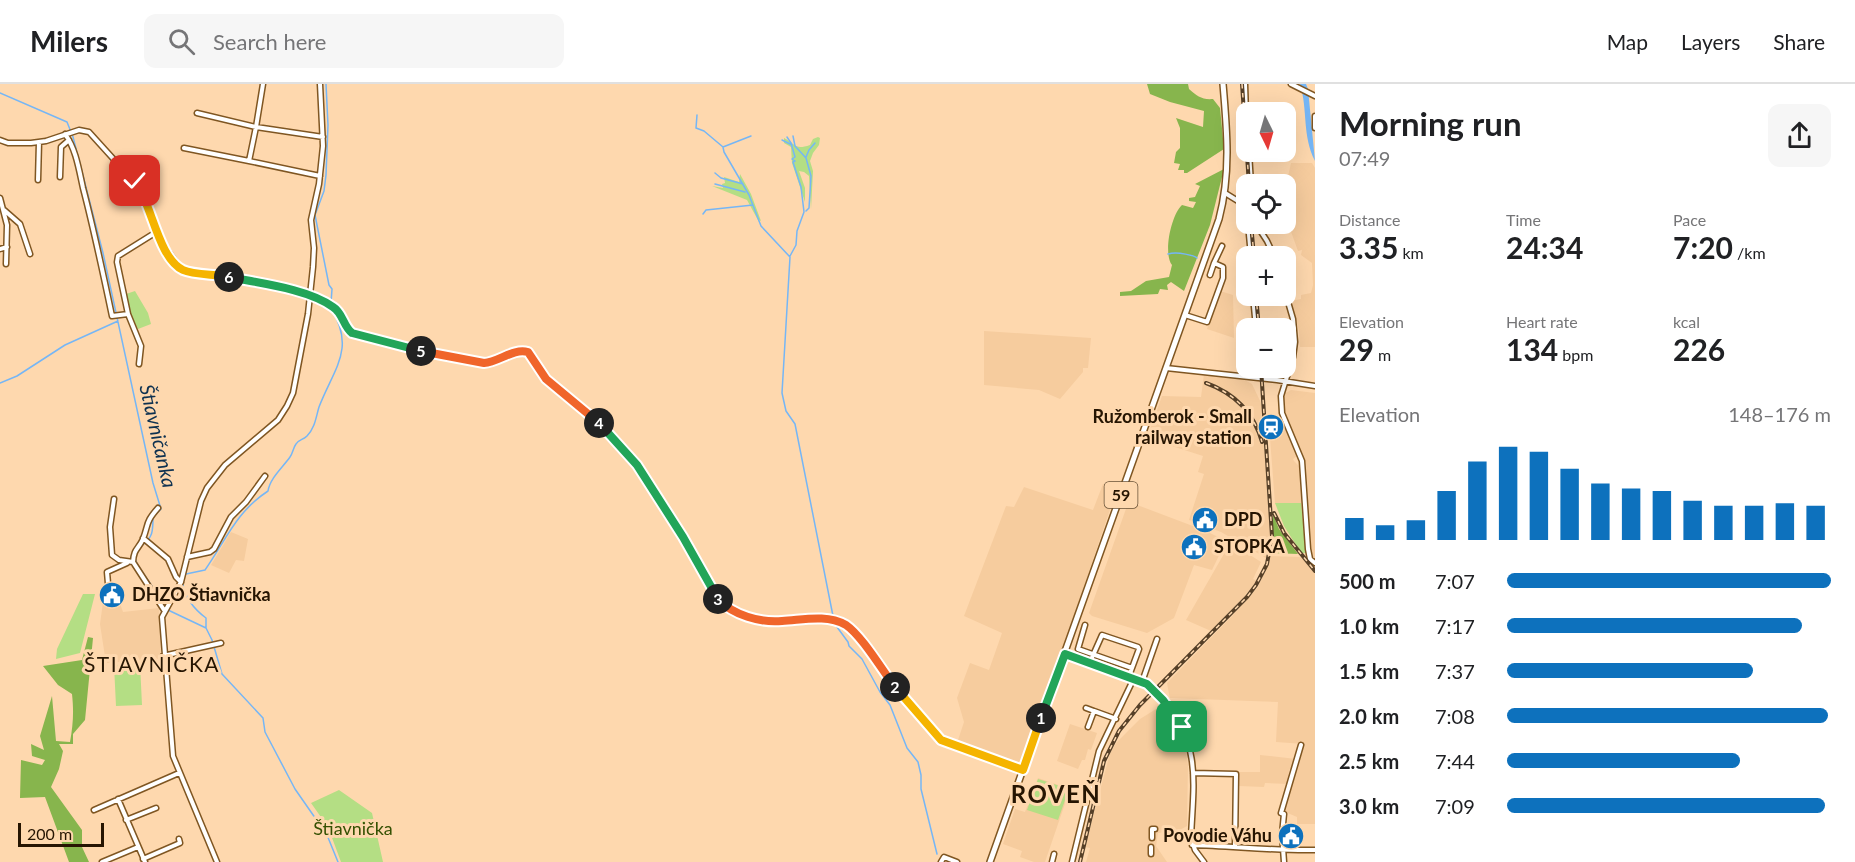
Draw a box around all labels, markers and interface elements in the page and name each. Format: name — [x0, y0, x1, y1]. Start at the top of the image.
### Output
search box — [144, 14, 564, 68]
text: Milers — [30, 24, 108, 58]
icon: search — [165, 25, 198, 58]
text: Search here — [213, 28, 326, 55]
text: Map — [1607, 29, 1648, 54]
text: Layers — [1681, 29, 1740, 54]
text: Share — [1773, 29, 1825, 54]
north arrow — [1236, 102, 1296, 162]
map controls — [1236, 102, 1296, 378]
text: Morning run — [1339, 103, 1522, 143]
button: share — [1768, 104, 1831, 167]
text: 07:49 — [1339, 146, 1390, 170]
pin — [109, 155, 160, 206]
icon: check — [118, 164, 151, 197]
button: locate — [1236, 174, 1296, 234]
text: Distance — [1339, 210, 1400, 229]
text: Time — [1506, 210, 1541, 229]
text: Pace — [1673, 210, 1706, 229]
text: 3.35 — [1339, 229, 1398, 265]
text: 24:34 — [1506, 229, 1583, 265]
text: 7:20 — [1673, 229, 1733, 265]
text: km — [1398, 243, 1424, 262]
text: /km — [1733, 243, 1766, 262]
button: + — [1236, 246, 1296, 306]
pin: 6 — [214, 262, 244, 292]
text: 6 — [224, 267, 234, 286]
text: Elevation — [1339, 312, 1404, 331]
text: Heart rate — [1506, 312, 1578, 331]
text: kcal — [1673, 312, 1700, 331]
button: − — [1236, 318, 1296, 378]
text: 29 — [1339, 331, 1374, 367]
text: 134 — [1506, 331, 1558, 367]
text: 226 — [1673, 331, 1725, 367]
pin: 5 — [406, 336, 436, 366]
text: 5 — [416, 341, 426, 360]
text: m — [1374, 345, 1391, 364]
text: bpm — [1558, 345, 1593, 364]
water label: Štiavničanka — [135, 382, 183, 490]
text: Elevation — [1339, 402, 1420, 426]
text: 148–176 m — [1728, 402, 1831, 426]
place label: Ružomberok - Small railway station — [1093, 405, 1252, 448]
pin: 4 — [584, 408, 614, 438]
station icon: Ružomberok - Small railway station — [1256, 412, 1286, 442]
text: 4 — [594, 413, 604, 432]
road number: 59 — [1104, 482, 1138, 508]
public building icon: DPD — [1190, 505, 1220, 535]
place label: DPD — [1224, 508, 1263, 530]
public building icon: STOPKA — [1179, 532, 1209, 562]
place label: STOPKA — [1214, 535, 1285, 557]
text: 500 m — [1339, 569, 1395, 593]
text: 7:07 — [1435, 569, 1475, 593]
public building icon: DHZO Štiavnička — [97, 580, 127, 610]
place label: DHZO Štiavnička — [132, 583, 271, 605]
pin: 3 — [703, 584, 733, 614]
text: 3 — [713, 589, 723, 608]
text: 1.0 km — [1339, 614, 1399, 638]
text: 7:17 — [1435, 614, 1475, 638]
district label: ŠTIAVNIČKA — [84, 651, 220, 676]
text: 1.5 km — [1339, 659, 1399, 683]
text: 7:37 — [1435, 659, 1475, 683]
pin: 2 — [880, 672, 910, 702]
text: 2 — [890, 677, 900, 696]
pin — [1156, 701, 1207, 752]
pin: 1 — [1026, 703, 1056, 733]
text: 2.0 km — [1339, 704, 1399, 728]
text: 7:08 — [1435, 704, 1475, 728]
text: 1 — [1036, 708, 1046, 727]
icon: arrive — [1165, 710, 1198, 743]
text: 2.5 km — [1339, 749, 1399, 773]
text: 7:44 — [1435, 749, 1475, 773]
district label: ROVEŇ — [1011, 779, 1101, 808]
text: 3.0 km — [1339, 794, 1399, 818]
text: 7:09 — [1435, 794, 1475, 818]
park label: Štiavnička — [313, 817, 393, 839]
scale bar — [18, 820, 104, 848]
public building icon: Povodie Váhu — [1276, 821, 1306, 851]
text: 200 m — [27, 824, 72, 843]
place label: Povodie Váhu — [1163, 824, 1272, 846]

